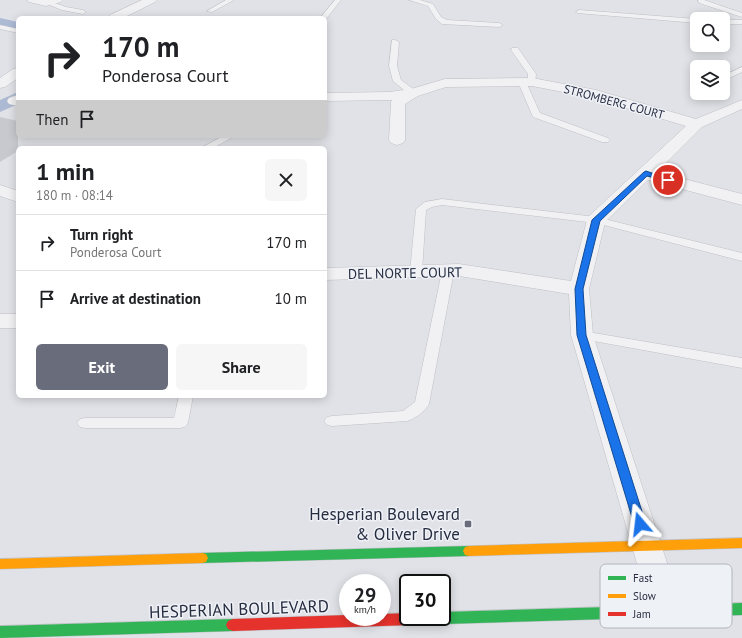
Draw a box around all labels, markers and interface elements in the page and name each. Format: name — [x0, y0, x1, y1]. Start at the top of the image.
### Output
map controls — [690, 12, 730, 100]
button: search — [690, 12, 730, 52]
text: 170 m — [102, 28, 179, 65]
icon: right — [36, 32, 88, 84]
button: layers — [690, 60, 730, 100]
text: Ponderosa Court — [102, 64, 229, 87]
street label: STROMBERG COURT — [562, 81, 666, 122]
icon: arrive — [76, 108, 98, 130]
text: Then — [36, 110, 68, 129]
text: 1 min — [36, 156, 95, 187]
button: close — [265, 159, 307, 201]
pin — [651, 163, 685, 197]
icon: arrive — [657, 169, 679, 191]
text: 180 m · 08:14 — [36, 187, 113, 204]
text: Turn right — [70, 225, 133, 244]
icon: right — [36, 232, 58, 254]
text: 170 m — [266, 233, 307, 252]
text: Ponderosa Court — [70, 244, 161, 261]
street label: DEL NORTE COURT — [348, 263, 462, 283]
icon: arrive — [36, 288, 58, 310]
text: Arrive at destination — [70, 289, 201, 308]
text: 10 m — [274, 289, 307, 308]
button: Exit — [36, 344, 168, 390]
button: Share — [176, 344, 307, 390]
place label: Hesperian Boulevard & Oliver Drive — [309, 503, 460, 545]
position arrow — [619, 503, 661, 545]
marker: Hesperian Boulevard & Oliver Drive — [463, 519, 473, 529]
legend — [600, 564, 732, 628]
text: Fast — [633, 571, 653, 585]
speed limit sign: 30 — [399, 574, 451, 626]
text: 29 — [354, 582, 376, 608]
text: Slow — [633, 589, 656, 603]
street label: HESPERIAN BOULEVARD — [149, 595, 329, 623]
text: km/h — [354, 603, 376, 616]
text: Jam — [632, 607, 651, 621]

